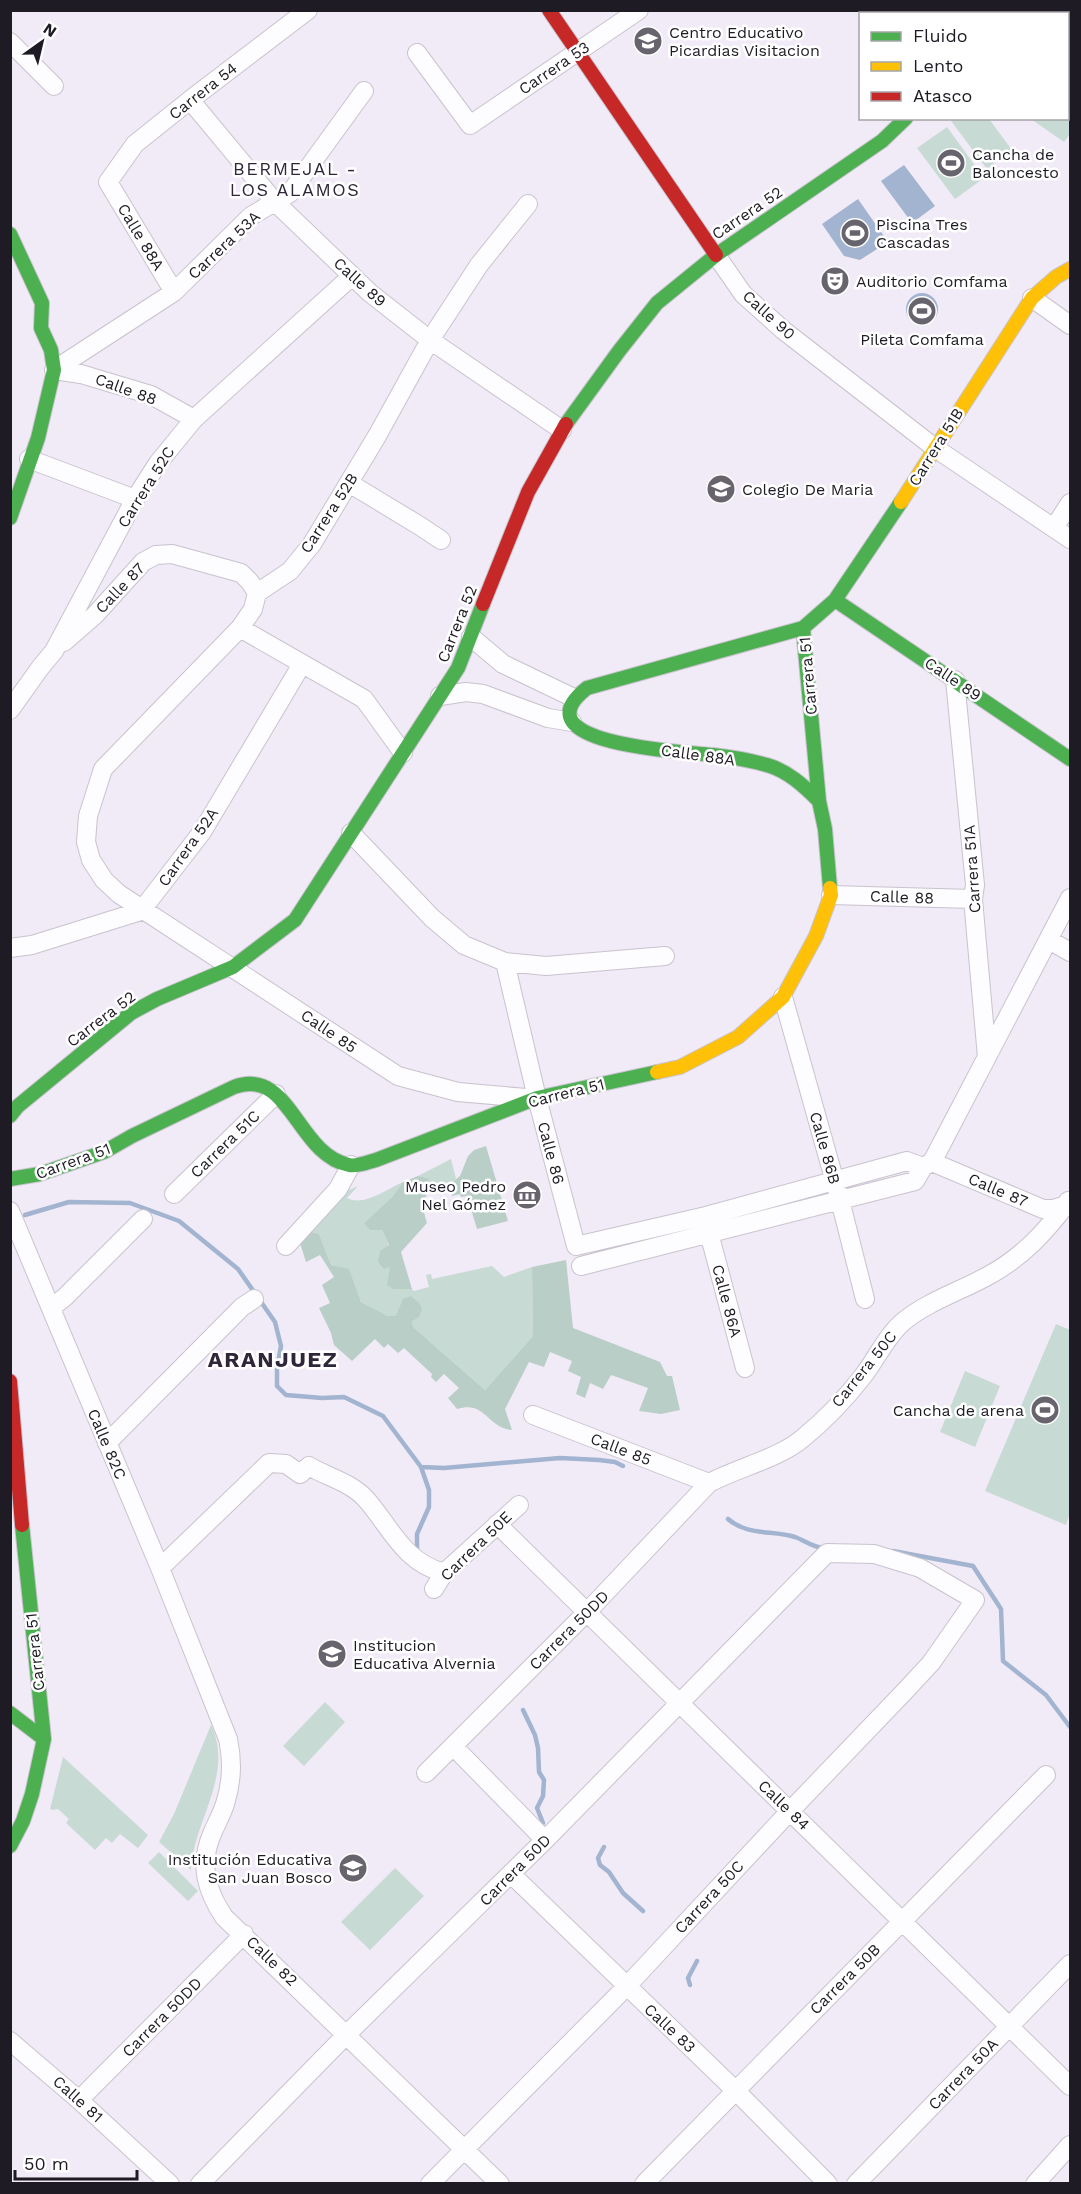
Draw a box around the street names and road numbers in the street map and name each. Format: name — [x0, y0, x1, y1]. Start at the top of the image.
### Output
street label: Carrera 53 — [515, 37, 593, 99]
street label: Carrera 54 — [165, 58, 241, 124]
street label: Carrera 52 — [708, 182, 786, 244]
street label: Calle 88A — [114, 200, 169, 274]
street label: Carrera 53A — [184, 206, 264, 283]
street label: Calle 89 — [330, 253, 390, 311]
street label: Calle 90 — [739, 286, 799, 344]
street label: Calle 88 — [93, 369, 159, 409]
street label: Carrera 51B — [904, 404, 968, 490]
street label: Carrera 52C — [114, 443, 178, 531]
street label: Carrera 52B — [296, 469, 362, 557]
street label: Calle 87 — [91, 559, 149, 617]
street label: Carrera 52 — [433, 583, 481, 665]
street label: Carrera 51 — [795, 636, 821, 716]
street label: Calle 89 — [921, 653, 985, 705]
street label: Calle 88A — [660, 740, 737, 770]
street label: Carrera 52A — [154, 804, 222, 890]
street label: Carrera 51A — [959, 824, 985, 914]
street label: Calle 88 — [870, 886, 934, 908]
street label: Carrera 52 — [63, 987, 139, 1051]
street label: Calle 85 — [297, 1005, 361, 1057]
street label: Carrera 51 — [526, 1074, 606, 1112]
street label: Carrera 51C — [186, 1106, 264, 1182]
street label: Calle 86B — [806, 1110, 844, 1186]
street label: Calle 86 — [534, 1120, 568, 1186]
street label: Carrera 51 — [33, 1139, 113, 1183]
street label: Calle 87 — [965, 1169, 1031, 1211]
street label: Calle 86A — [708, 1262, 746, 1340]
street label: Carrera 50C — [827, 1327, 901, 1411]
street label: Calle 82C — [84, 1406, 130, 1482]
street label: Calle 85 — [588, 1429, 654, 1469]
street label: Carrera 50E — [436, 1507, 516, 1585]
street label: Carrera 50DD — [525, 1586, 613, 1674]
street label: Carrera 51 — [21, 1612, 49, 1692]
street label: Calle 84 — [754, 1776, 814, 1834]
street label: Carrera 50D — [475, 1830, 555, 1910]
street label: Carrera 50C — [670, 1857, 748, 1937]
street label: Calle 82 — [242, 1932, 302, 1990]
street label: Carrera 50B — [806, 1940, 884, 2018]
street label: Carrera 50DD — [118, 1973, 206, 2061]
street label: Calle 83 — [640, 1999, 700, 2057]
street label: Carrera 50A — [924, 2034, 1002, 2114]
street label: Calle 81 — [49, 2072, 107, 2126]

